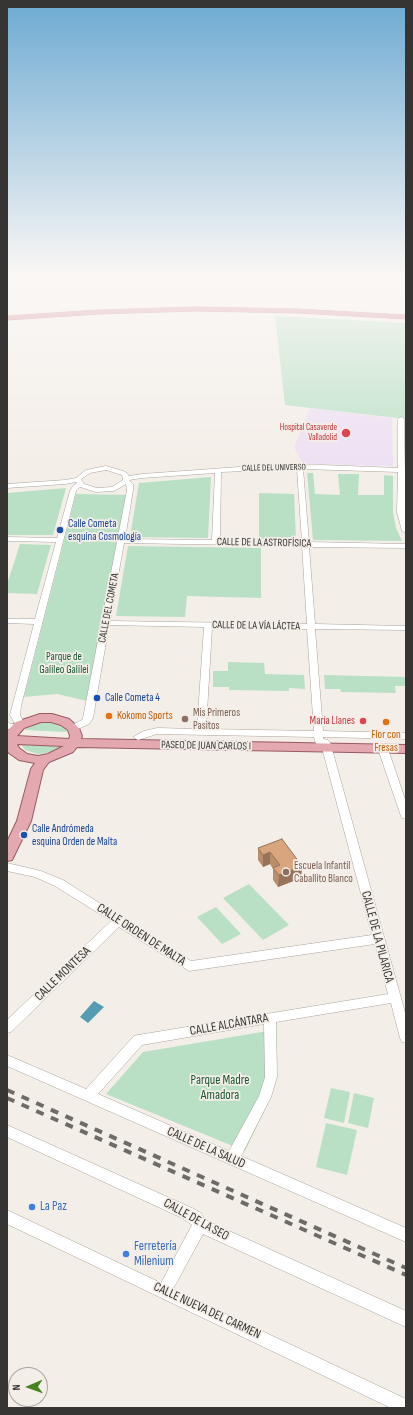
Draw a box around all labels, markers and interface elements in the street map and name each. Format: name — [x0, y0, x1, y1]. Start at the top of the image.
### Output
place label: Hospital Casaverde Valladolid — [280, 423, 337, 444]
marker: Hospital Casaverde Valladolid — [340, 427, 352, 439]
street label: CALLE DEL UNIVERSO — [242, 462, 306, 474]
place label: Calle Cometa esquina Cosmología — [68, 517, 141, 543]
marker: Calle Cometa esquina Cosmología — [55, 525, 65, 535]
street label: CALLE DE LA ASTROFÍSICA — [217, 536, 311, 550]
street label: CALLE DEL COMETA — [96, 572, 122, 644]
street label: CALLE DE LA VÍA LÁCTEA — [212, 619, 300, 633]
park label: Parque de Galileo Galilei — [39, 650, 89, 676]
place label: Calle Cometa 4 — [105, 691, 160, 705]
marker: Calle Cometa 4 — [92, 693, 102, 703]
place label: Mis Primeros Pasitos — [193, 706, 240, 732]
place label: Kokomo Sports — [117, 709, 173, 723]
marker: Kokomo Sports — [104, 711, 114, 721]
marker: Mis Primeros Pasitos — [180, 714, 190, 724]
place label: María Llanes — [310, 714, 355, 728]
marker: María Llanes — [358, 716, 368, 726]
marker: Flor con Fresas — [381, 717, 391, 727]
place label: Flor con Fresas — [371, 728, 401, 754]
street label: PASEO DE JUAN CARLOS I — [161, 739, 251, 753]
place label: Calle Andrómeda esquina Orden de Malta — [32, 822, 117, 848]
marker: Calle Andrómeda esquina Orden de Malta — [19, 830, 29, 840]
place label: Escuela Infantil Caballito Blanco — [294, 859, 353, 885]
marker: Escuela Infantil Caballito Blanco — [281, 867, 291, 877]
street label: CALLE DE LA PILARICA — [357, 889, 397, 985]
street label: CALLE ORDEN DE MALTA — [93, 900, 189, 970]
street label: CALLE MONTESA — [32, 944, 94, 1004]
street label: CALLE ALCÁNTARA — [189, 1010, 269, 1040]
park label: Parque Madre Amadora — [191, 1073, 249, 1104]
street label: CALLE DE LA SALUD — [165, 1124, 247, 1172]
street label: CALLE DE LA SEO — [161, 1196, 231, 1244]
place label: La Paz — [40, 1199, 67, 1215]
marker: La Paz — [27, 1202, 37, 1212]
place label: Ferretería Milenium — [134, 1239, 177, 1270]
marker: Ferretería Milenium — [121, 1249, 131, 1259]
street label: CALLE NUEVA DEL CARMEN — [151, 1279, 263, 1343]
north arrow — [8, 1367, 48, 1407]
text: N — [10, 1384, 23, 1391]

